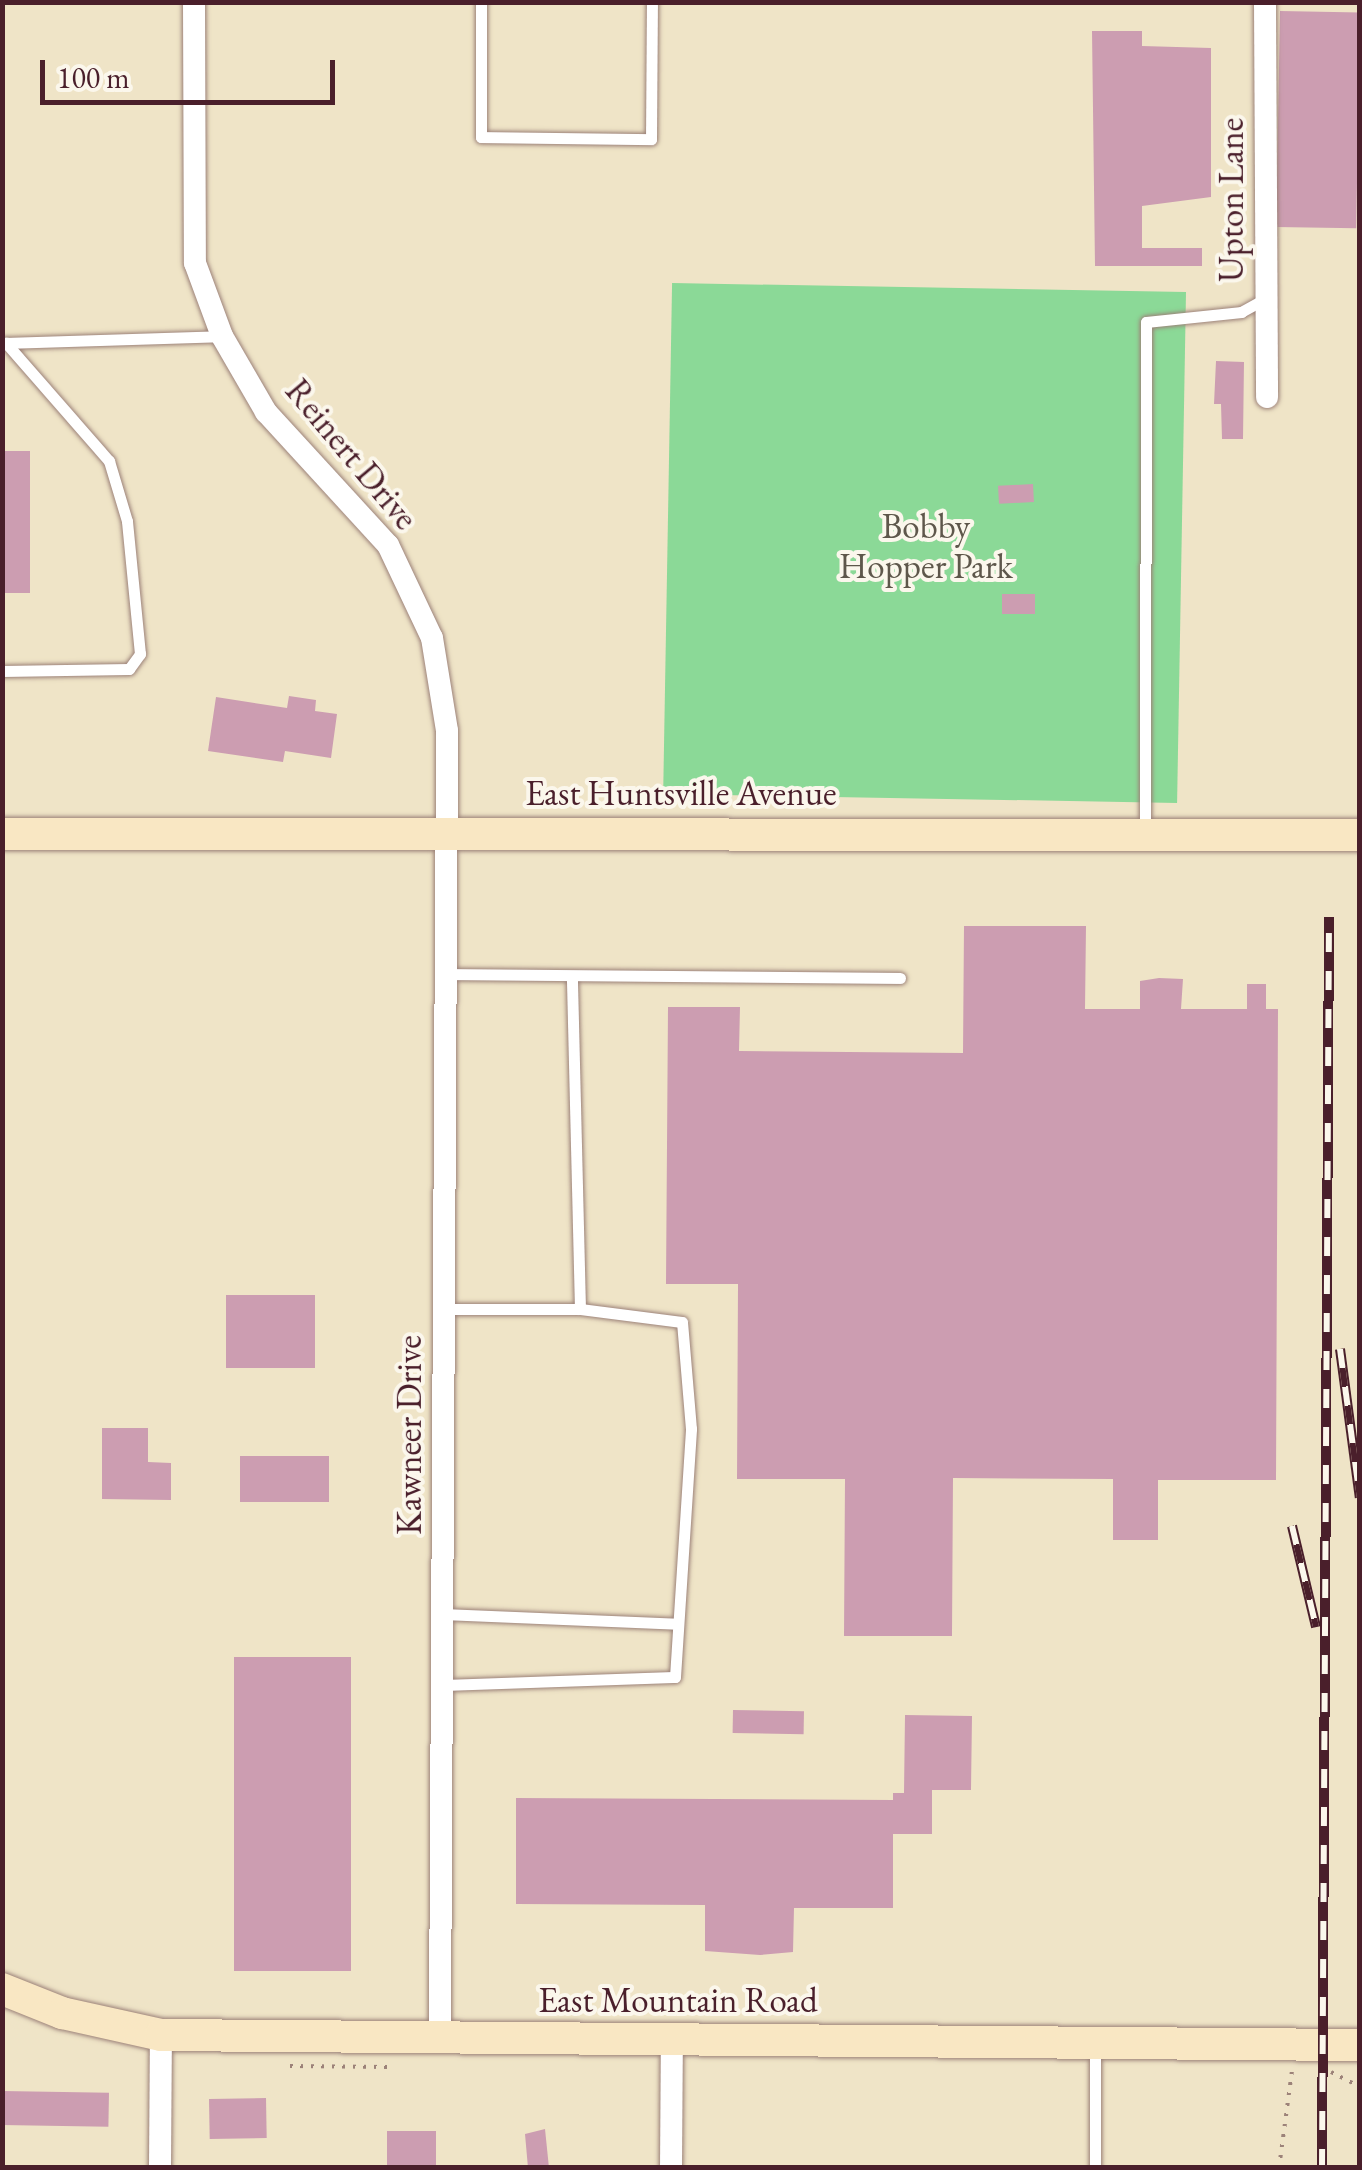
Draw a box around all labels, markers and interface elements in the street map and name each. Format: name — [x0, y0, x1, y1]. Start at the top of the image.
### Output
scale bar — [45, 40, 340, 102]
text: 100 m — [57, 58, 130, 97]
street label: Upton Lane — [1210, 118, 1252, 282]
street label: Reinert Drive — [277, 370, 427, 538]
park label: Bobby Hopper Park — [839, 505, 1013, 587]
street label: East Huntsville Avenue — [525, 772, 837, 814]
street label: Kawneer Drive — [388, 1335, 430, 1535]
street label: East Mountain Road — [538, 1979, 818, 2021]

